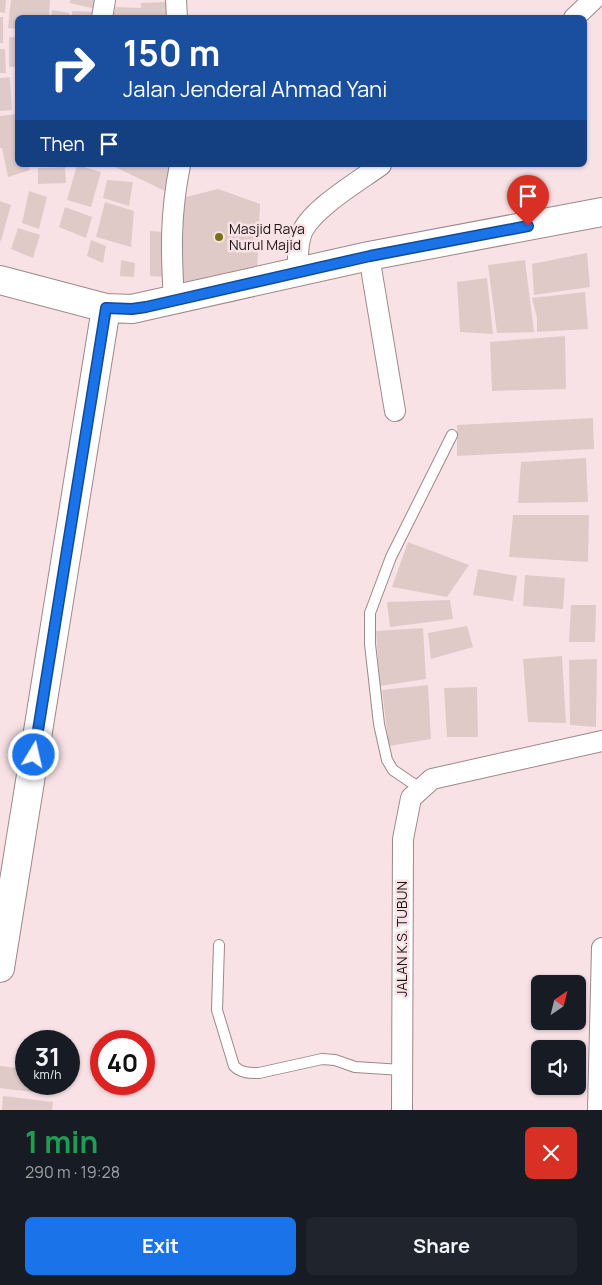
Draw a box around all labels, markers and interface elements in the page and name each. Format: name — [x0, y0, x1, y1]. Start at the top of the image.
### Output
text: 150 m — [123, 29, 220, 77]
icon: right — [40, 35, 105, 100]
text: Jalan Jenderal Ahmad Yani — [123, 74, 387, 104]
icon: arrive — [95, 130, 123, 158]
text: Then — [40, 131, 85, 157]
pin — [507, 175, 549, 226]
icon: arrive — [514, 182, 542, 210]
place label: Masjid Raya Nurul Majid — [229, 219, 305, 254]
marker: Masjid Raya Nurul Majid — [213, 231, 225, 243]
position arrow — [7, 728, 59, 780]
street label: JALAN K.S. TUBUN — [392, 881, 411, 997]
north arrow — [531, 975, 586, 1030]
map controls — [531, 975, 586, 1095]
speed limit sign: 40 — [90, 1030, 155, 1095]
text: 31 — [35, 1039, 60, 1074]
button: sound — [531, 1040, 586, 1095]
text: km/h — [34, 1066, 61, 1083]
text: 1 min — [25, 1121, 98, 1162]
button: close — [525, 1127, 577, 1179]
text: 290 m · 19:28 — [25, 1161, 120, 1183]
button: Exit — [25, 1217, 296, 1275]
button: Share — [306, 1217, 577, 1275]

